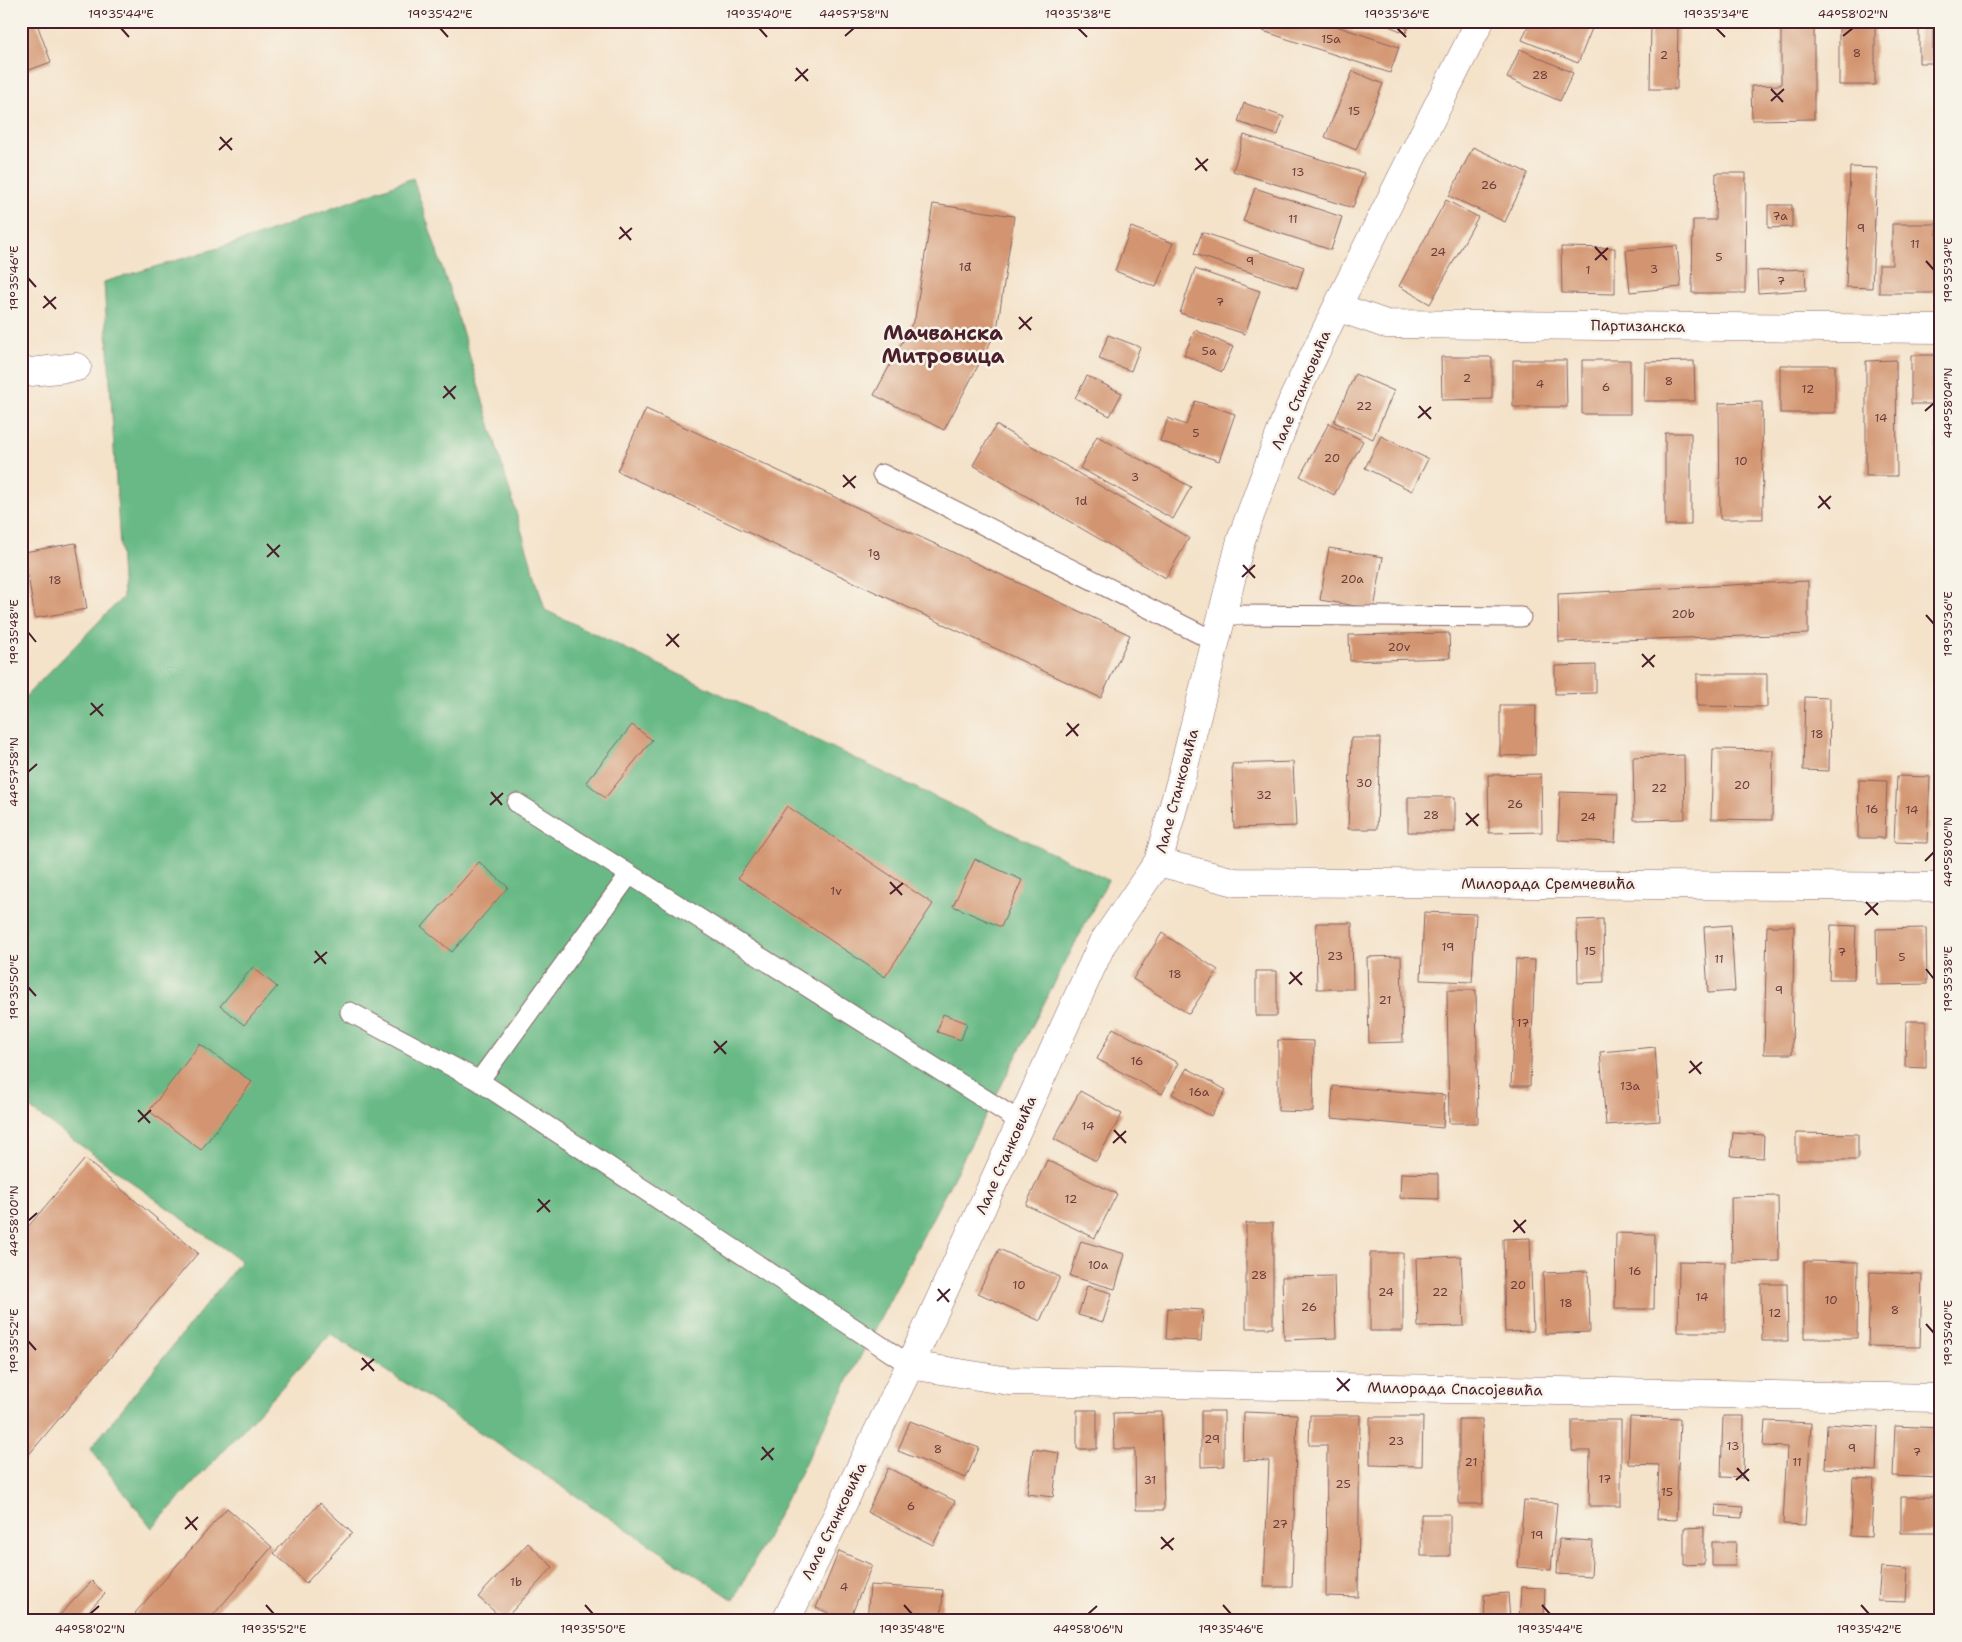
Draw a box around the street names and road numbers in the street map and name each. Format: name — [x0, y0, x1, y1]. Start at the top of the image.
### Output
street label: Партизанска — [1591, 315, 1686, 337]
street label: Лале Станковића — [1267, 327, 1335, 453]
street label: Лале Станковића — [1151, 726, 1203, 855]
street label: Милорада Сремчевића — [1461, 874, 1635, 894]
street label: Лале Станковића — [971, 1092, 1041, 1217]
street label: Милорада Спасојевића — [1367, 1377, 1543, 1401]
street label: Лале Станковића — [797, 1459, 871, 1583]

